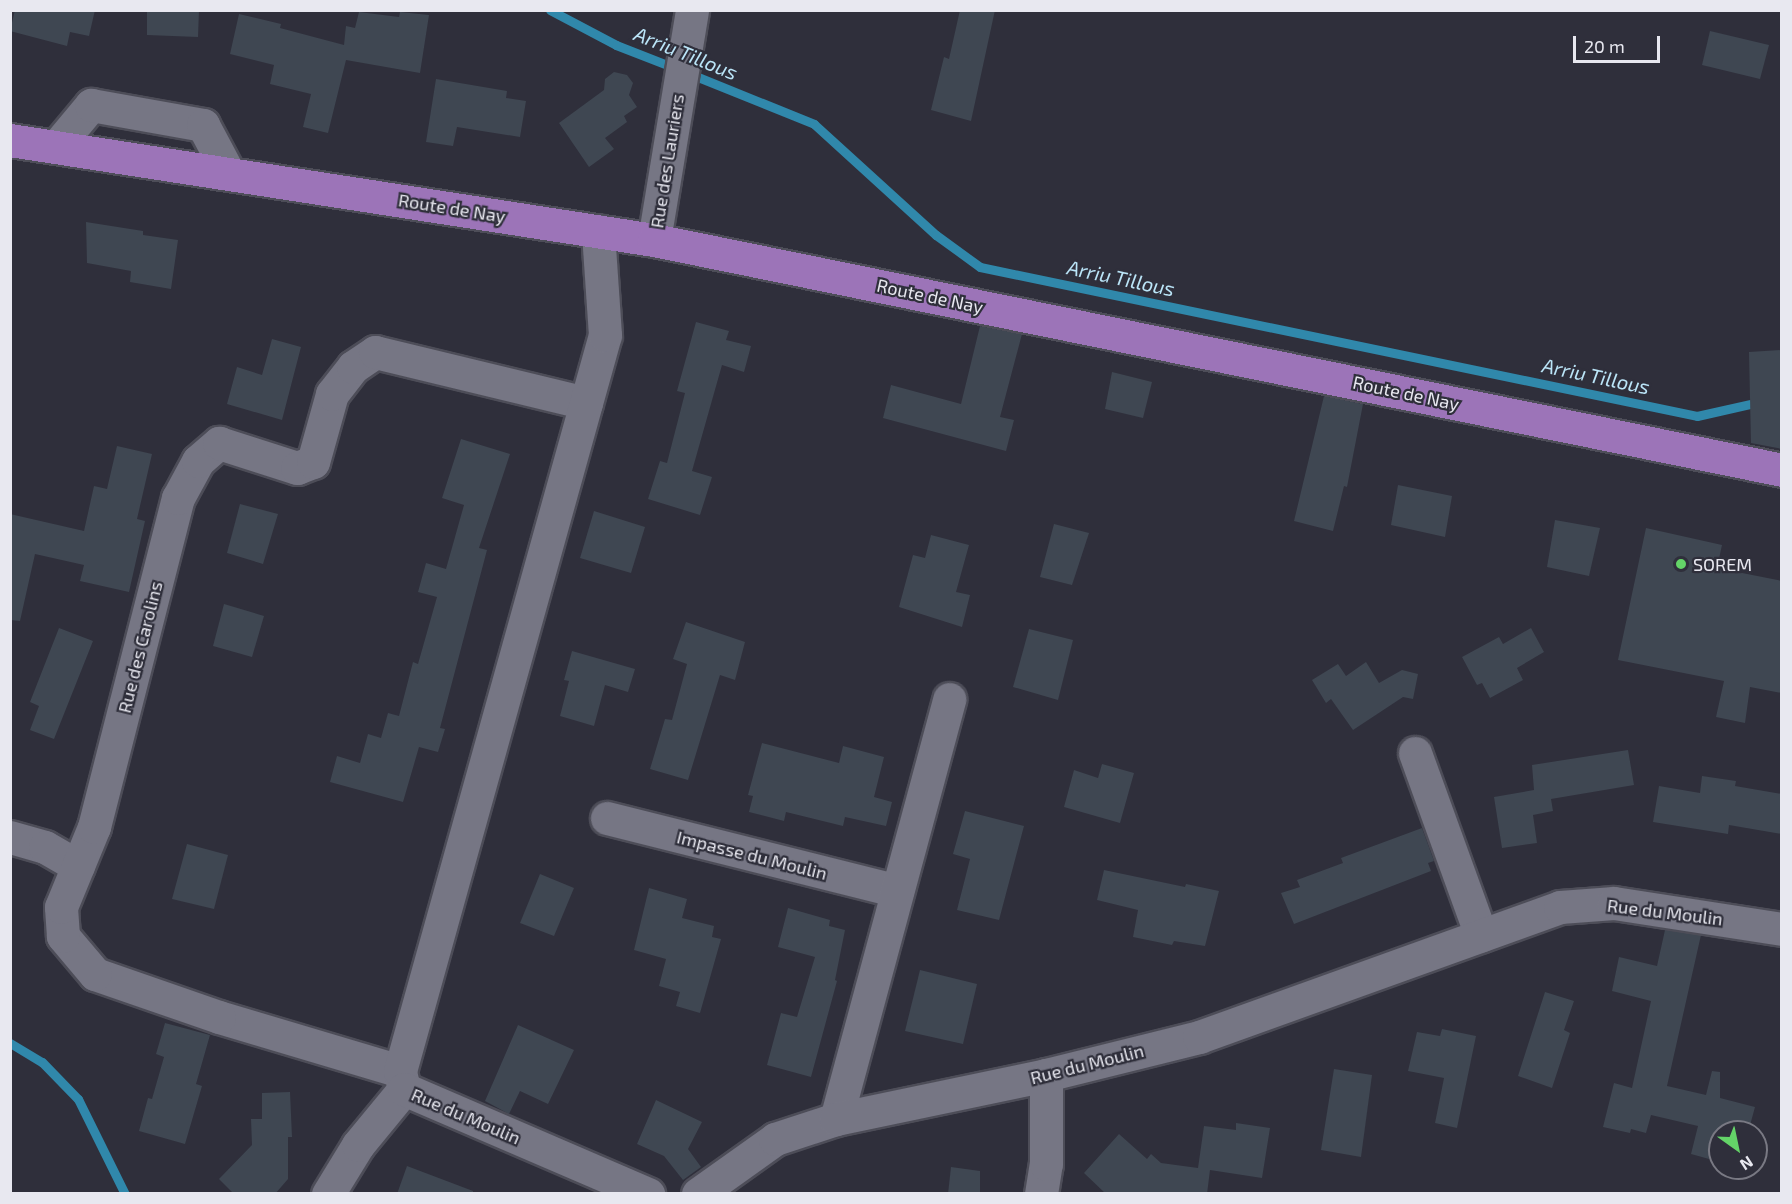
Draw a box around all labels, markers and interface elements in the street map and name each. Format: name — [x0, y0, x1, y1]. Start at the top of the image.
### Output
water label: Arriu Tillous — [631, 21, 741, 85]
scale bar — [1576, 24, 1663, 62]
text: 20 m — [1584, 35, 1625, 57]
street label: Rue des Lauriers — [646, 92, 688, 230]
street label: Route de Nay — [397, 189, 507, 227]
water label: Arriu Tillous — [1065, 255, 1177, 301]
street label: Route de Nay — [875, 274, 985, 318]
water label: Arriu Tillous — [1540, 353, 1652, 399]
street label: Route de Nay — [1351, 371, 1461, 415]
place label: SOREM — [1693, 553, 1752, 575]
marker: SOREM — [1674, 557, 1688, 571]
street label: Rue des Carolins — [113, 579, 167, 715]
street label: Impasse du Moulin — [675, 826, 829, 884]
street label: Rue du Moulin — [1606, 894, 1724, 930]
street label: Rue du Moulin — [1028, 1039, 1146, 1089]
street label: Rue du Moulin — [408, 1083, 524, 1149]
north arrow — [1708, 1120, 1768, 1180]
text: N — [1737, 1153, 1757, 1175]

